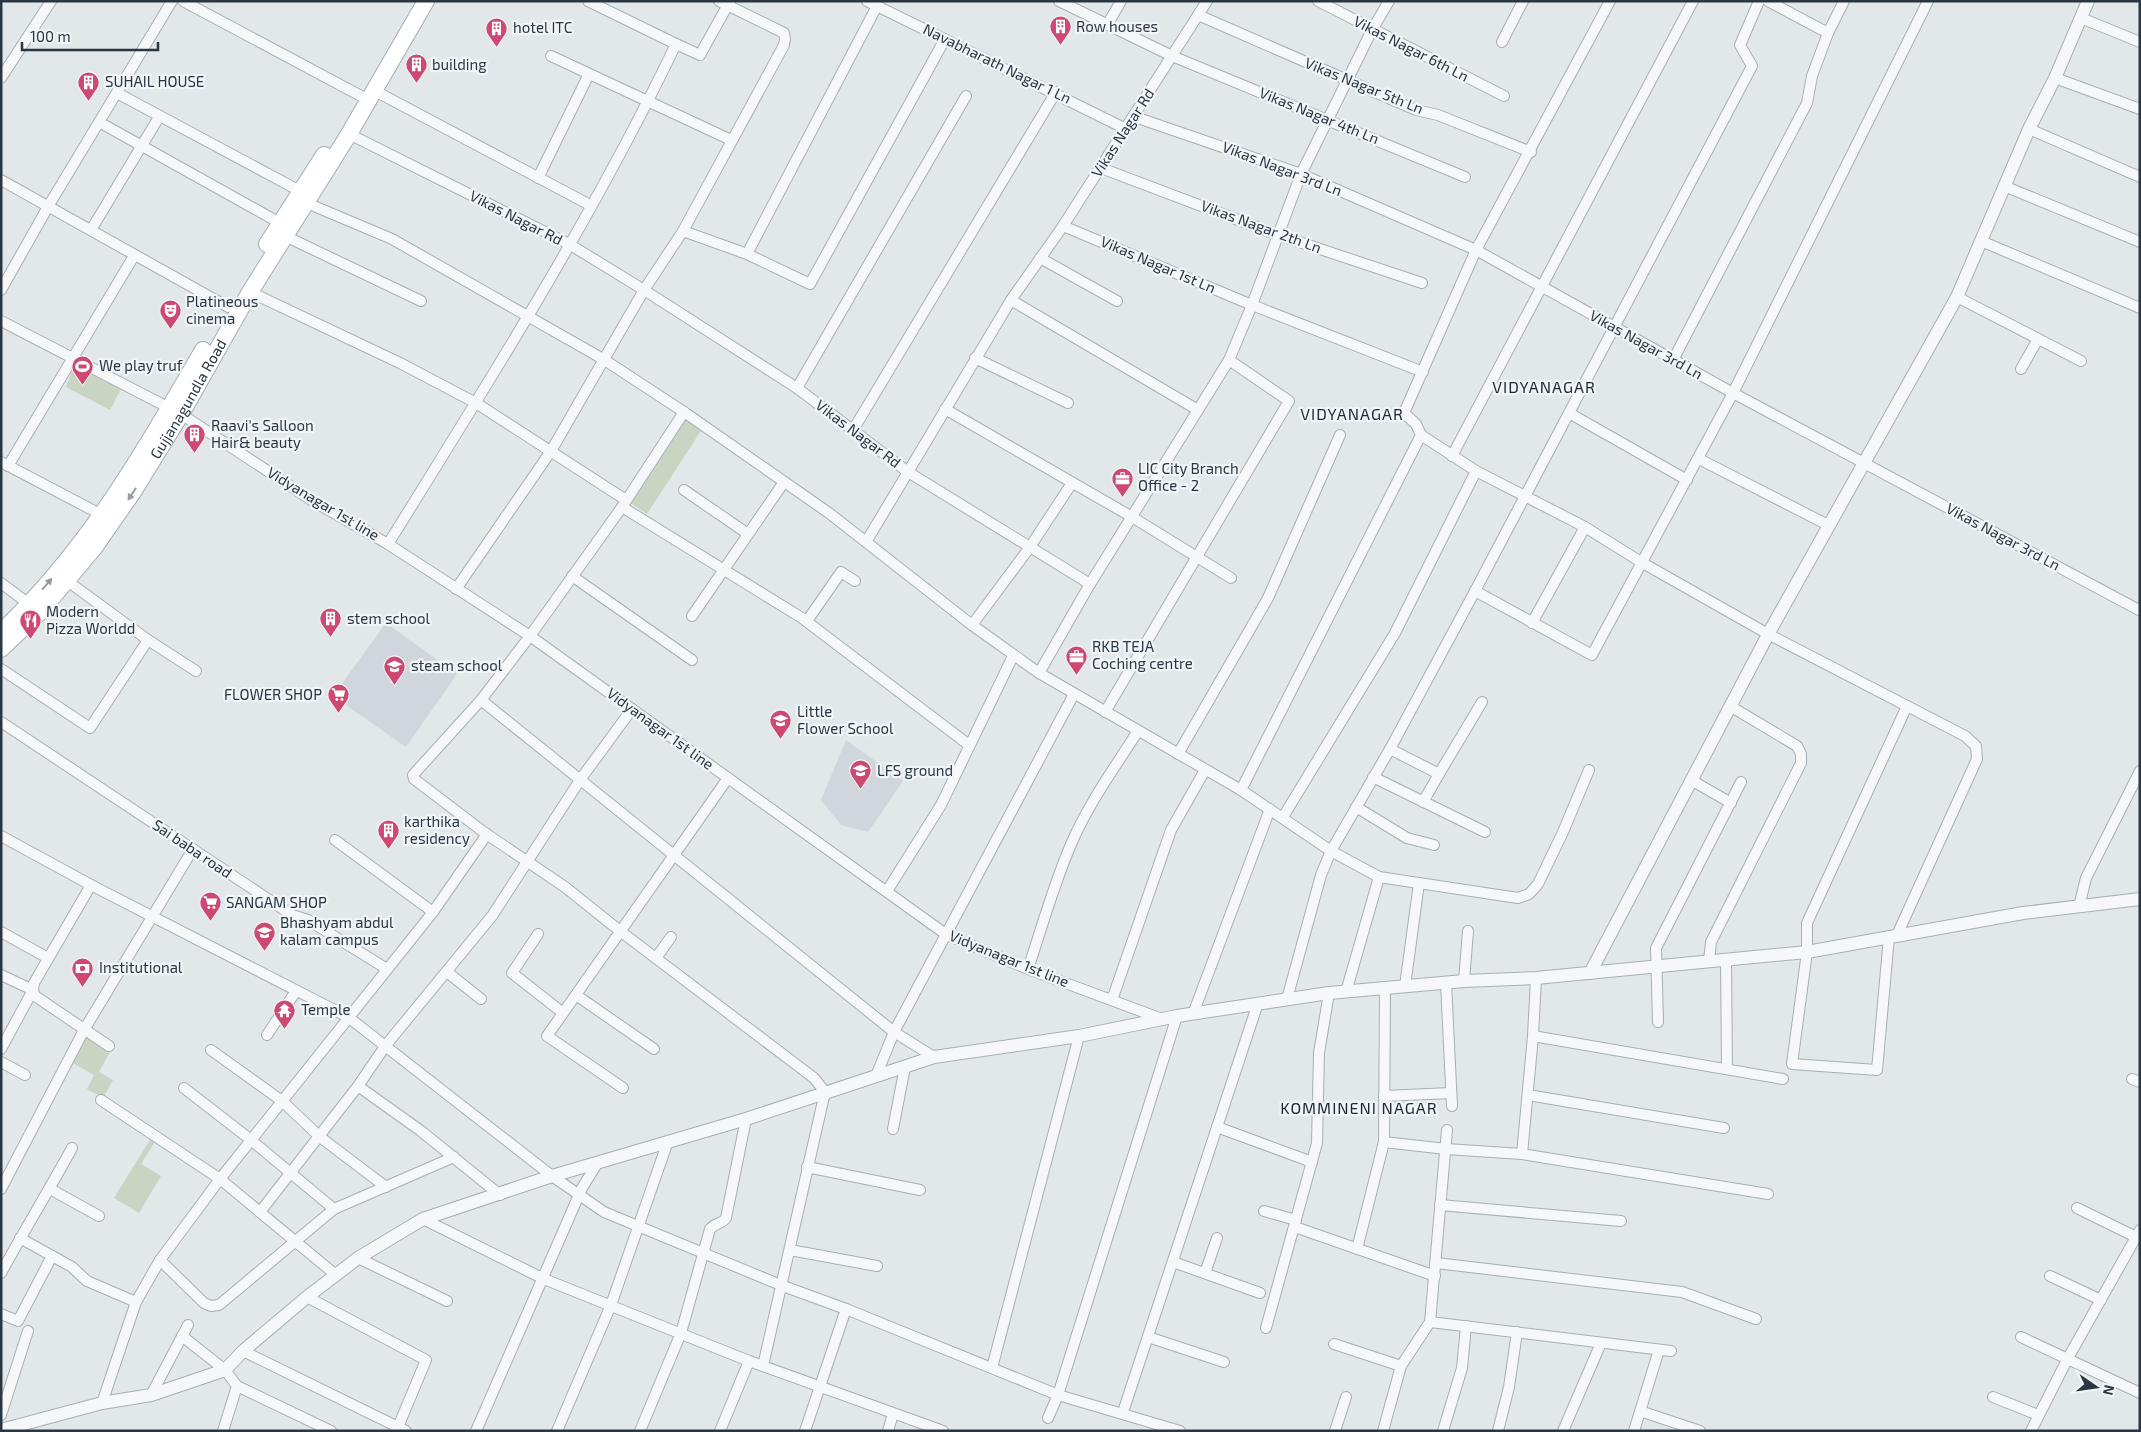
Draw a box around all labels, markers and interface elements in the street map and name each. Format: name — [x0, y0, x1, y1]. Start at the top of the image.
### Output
street label: Vikas Nagar 6th Ln — [1351, 11, 1472, 85]
building icon: Row houses — [1048, 15, 1072, 46]
building icon: hotel ITC — [485, 16, 509, 47]
place label: Row houses — [1076, 17, 1158, 35]
place label: hotel ITC — [513, 18, 573, 36]
street label: Navabharath Nagar 1 Ln — [920, 19, 1074, 107]
scale bar — [22, 20, 159, 52]
text: 100 m — [30, 27, 71, 45]
building icon: building — [404, 53, 428, 84]
street label: Vikas Nagar 5th Ln — [1302, 53, 1426, 117]
place label: building — [432, 55, 487, 73]
building icon: SUHAIL HOUSE — [77, 70, 101, 101]
place label: SUHAIL HOUSE — [105, 72, 204, 90]
street label: Vikas Nagar 4th Ln — [1257, 83, 1382, 147]
street label: Vikas Nagar Rd — [1087, 85, 1157, 180]
street label: Vikas Nagar 3rd Ln — [1220, 137, 1345, 199]
street label: Vikas Nagar Rd — [467, 186, 566, 248]
street label: Vikas Nagar 2th Ln — [1199, 196, 1324, 256]
street label: Vikas Nagar 1st Ln — [1098, 232, 1219, 296]
place label: Platineous cinema — [186, 292, 258, 327]
theatre icon: Platineous cinema — [158, 299, 182, 330]
street label: Vikas Nagar 3rd Ln — [1587, 306, 1706, 383]
street label: Gujjanagundla Road — [146, 336, 230, 462]
sports icon: We play truf — [71, 354, 95, 385]
place label: We play truf — [99, 356, 183, 374]
district label: VIDYANAGAR — [1492, 377, 1596, 396]
street label: Vikas Nagar Rd — [812, 395, 905, 471]
district label: VIDYANAGAR — [1300, 404, 1404, 423]
place label: Raavi's Salloon Hair& beauty — [211, 416, 314, 451]
building icon: Raavi's Salloon Hair& beauty — [183, 423, 207, 454]
place label: LIC City Branch Office - 2 — [1138, 459, 1239, 494]
street label: Vidyanagar 1st line — [264, 463, 383, 544]
office icon: LIC City Branch Office - 2 — [1110, 466, 1134, 497]
one-way arrow — [127, 487, 137, 500]
street label: Vikas Nagar 3rd Ln — [1943, 498, 2064, 574]
one-way arrow — [41, 578, 53, 590]
place label: Modern Pizza Worldd — [46, 602, 135, 637]
building icon: stem school — [319, 607, 343, 638]
restaurant icon: Modern Pizza Worldd — [18, 609, 42, 640]
place label: stem school — [347, 609, 431, 627]
place label: RKB TEJA Coching centre — [1092, 637, 1193, 672]
office icon: RKB TEJA Coching centre — [1064, 644, 1088, 675]
school or university icon: steam school — [383, 654, 407, 685]
place label: steam school — [411, 656, 503, 674]
supermarket icon: FLOWER SHOP — [326, 683, 350, 714]
street label: Vidyanagar 1st line — [604, 683, 718, 773]
place label: FLOWER SHOP — [224, 685, 322, 703]
place label: Little Flower School — [797, 702, 894, 737]
school or university icon: Little Flower School — [769, 709, 793, 740]
school or university icon: LFS ground — [849, 759, 873, 790]
place label: LFS ground — [877, 761, 953, 779]
place label: karthika residency — [404, 812, 470, 847]
street label: Sai baba road — [149, 815, 236, 881]
building icon: karthika residency — [376, 819, 400, 850]
supermarket icon: SANGAM SHOP — [198, 891, 222, 922]
place label: SANGAM SHOP — [226, 893, 327, 911]
place label: Bhashyam abdul kalam campus — [280, 913, 394, 948]
school or university icon: Bhashyam abdul kalam campus — [252, 920, 276, 951]
street label: Vidyanagar 1st line — [947, 926, 1072, 990]
bank icon: Institutional — [71, 956, 95, 987]
place label: Institutional — [99, 958, 183, 976]
temple icon: Temple — [273, 998, 297, 1029]
place label: Temple — [301, 1000, 350, 1018]
district label: KOMMINENI NAGAR — [1280, 1098, 1438, 1117]
north arrow — [2071, 1362, 2121, 1412]
text: N — [2100, 1383, 2119, 1397]

